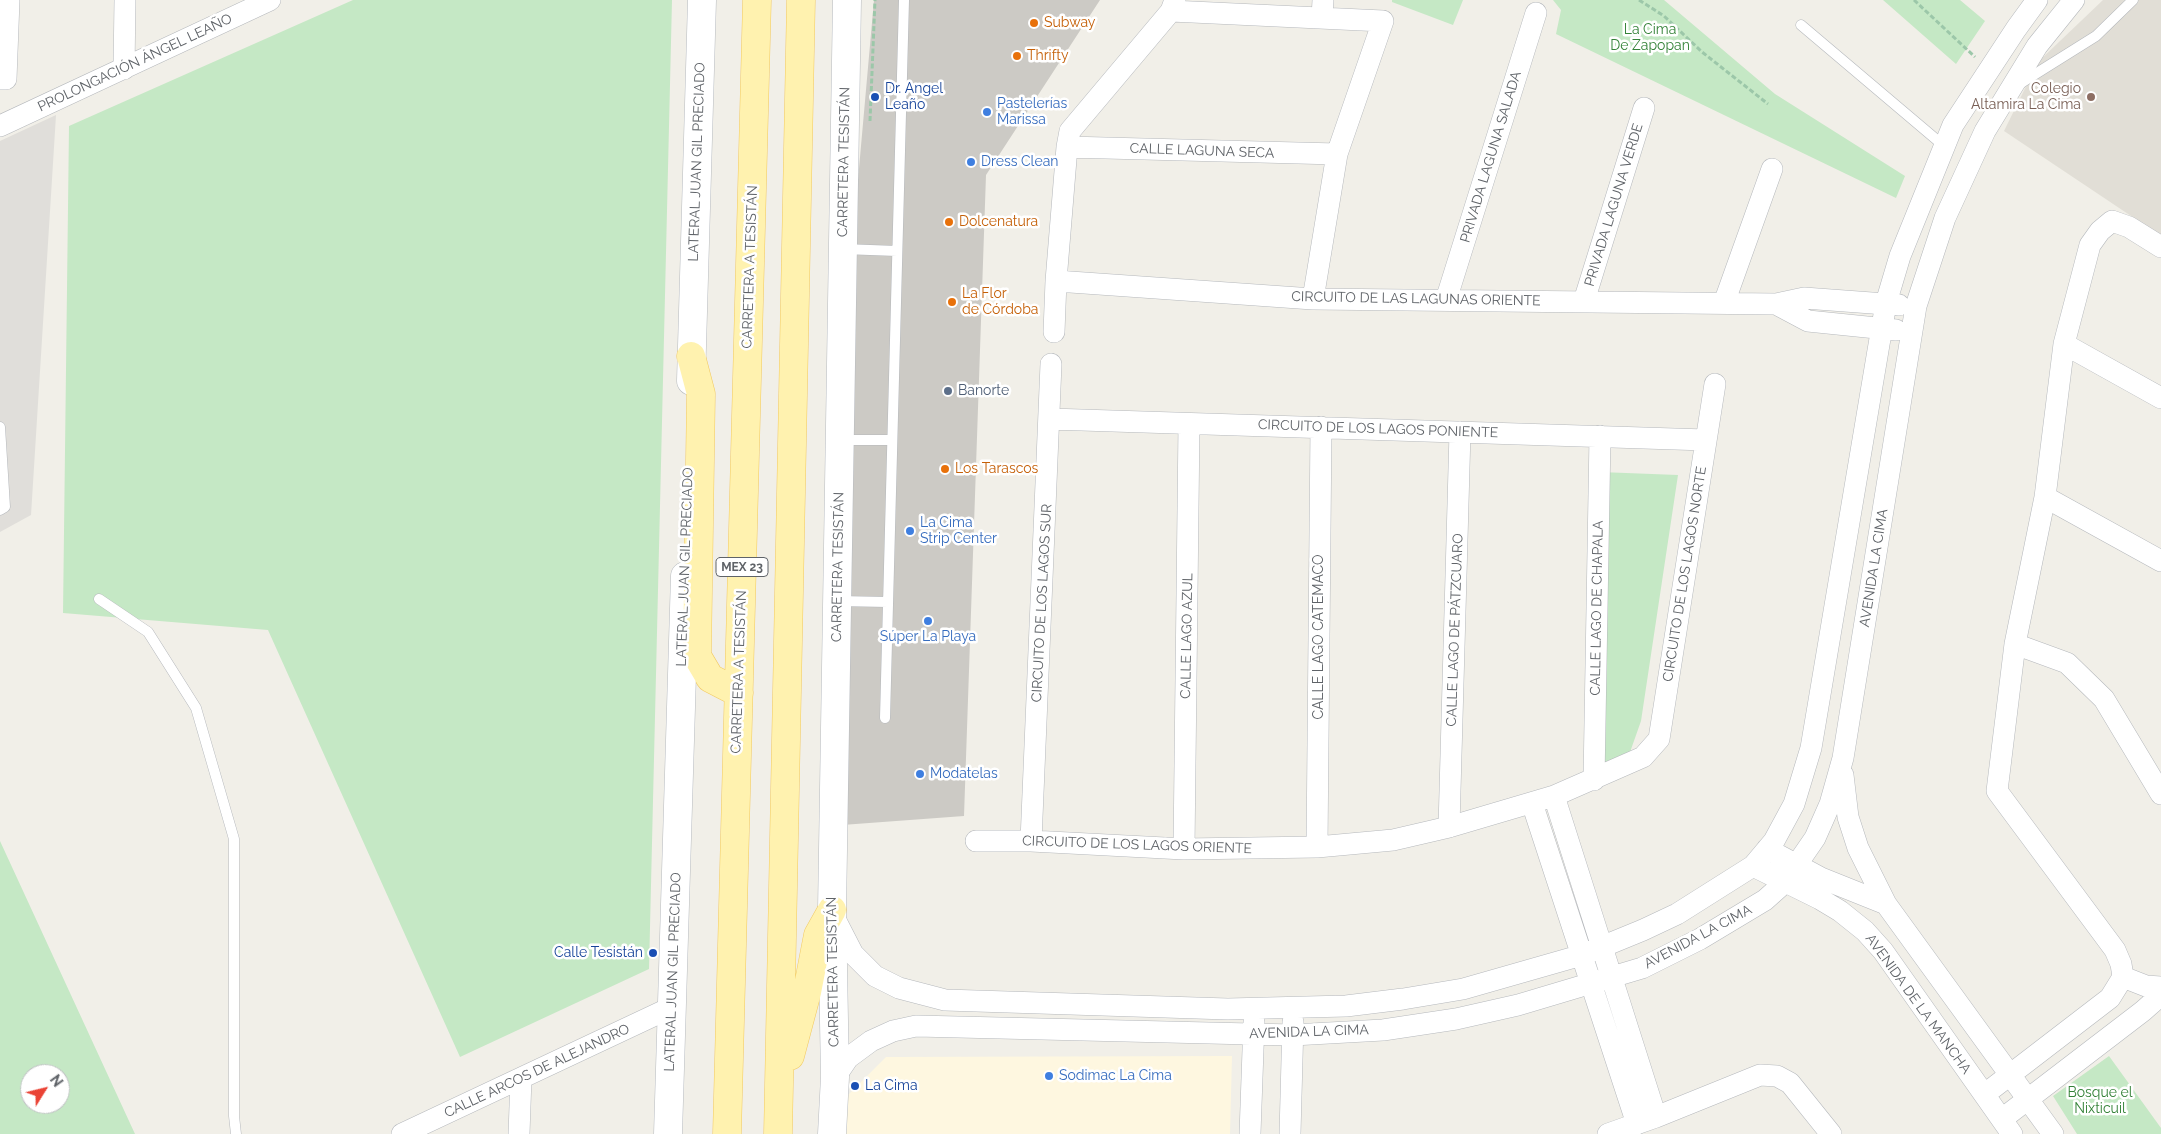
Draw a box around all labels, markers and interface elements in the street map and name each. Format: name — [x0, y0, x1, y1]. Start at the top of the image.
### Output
street label: PROLONGACIÓN ÁNGEL LEAÑO — [35, 10, 235, 116]
place label: Subway — [1044, 15, 1095, 31]
marker: Subway — [1028, 17, 1040, 29]
park label: La Cima De Zapopan — [1610, 22, 1690, 54]
place label: Thrifty — [1027, 48, 1069, 64]
marker: Thrifty — [1011, 50, 1023, 62]
street label: LATERAL JUAN GIL PRECIADO — [685, 62, 709, 262]
street label: PRIVADA LAGUNA SALADA — [1457, 69, 1525, 245]
place label: Dr. Angel Leaño — [885, 81, 943, 114]
place label: Colegio Altamira La Cima — [1971, 81, 2081, 114]
street label: CARRETERA TESISTÁN — [834, 87, 854, 237]
marker: Dr. Angel Leaño — [869, 91, 881, 103]
marker: Colegio Altamira La Cima — [2085, 91, 2097, 103]
place label: Pastelerías Marissa — [997, 96, 1067, 128]
marker: Pastelerías Marissa — [981, 106, 993, 118]
street label: PRIVADA LAGUNA VERDE — [1581, 121, 1647, 289]
street label: CALLE LAGUNA SECA — [1129, 140, 1275, 162]
place label: Dress Clean — [981, 154, 1058, 170]
marker: Dress Clean — [965, 156, 977, 168]
street label: CARRETERA A TESISTÁN — [739, 185, 761, 349]
place label: Dolcenatura — [959, 214, 1038, 230]
marker: Dolcenatura — [943, 216, 955, 228]
place label: La Flor de Córdoba — [962, 286, 1038, 318]
street label: CIRCUITO DE LAS LAGUNAS ORIENTE — [1291, 288, 1541, 310]
marker: La Flor de Córdoba — [946, 296, 958, 308]
place label: Banorte — [958, 383, 1009, 399]
marker: Banorte — [942, 385, 954, 397]
street label: CIRCUITO DE LOS LAGOS PONIENTE — [1258, 416, 1498, 442]
place label: Los Tarascos — [955, 461, 1038, 477]
marker: Los Tarascos — [939, 463, 951, 475]
street label: CIRCUITO DE LOS LAGOS NORTE — [1660, 465, 1710, 683]
street label: LATERAL JUAN GIL PRECIADO — [673, 467, 697, 667]
street label: CARRETERA TESISTÁN — [828, 492, 848, 642]
street label: CIRCUITO DE LOS LAGOS SUR — [1028, 503, 1056, 703]
street label: AVENIDA LA CIMA — [1856, 508, 1892, 628]
place label: La Cima Strip Center — [920, 515, 997, 548]
street label: CALLE LAGO DE CHAPALA — [1587, 520, 1607, 696]
marker: La Cima Strip Center — [904, 525, 916, 537]
street label: CALLE LAGO DE PÁTZCUARO — [1443, 533, 1467, 727]
street label: CALLE LAGO CATEMACO — [1311, 554, 1327, 720]
road number: MEX 23 — [716, 558, 768, 576]
street label: CALLE LAGO AZUL — [1178, 573, 1196, 699]
street label: CARRETERA A TESISTÁN — [728, 590, 750, 754]
marker: Súper La Playa — [922, 615, 934, 627]
place label: Súper La Playa — [880, 629, 976, 645]
place label: Modatelas — [930, 766, 998, 782]
marker: Modatelas — [914, 768, 926, 780]
street label: CIRCUITO DE LOS LAGOS ORIENTE — [1022, 833, 1252, 857]
street label: LATERAL JUAN GIL PRECIADO — [661, 872, 685, 1072]
street label: CARRETERA TESISTÁN — [823, 897, 843, 1047]
street label: AVENIDA LA CIMA — [1641, 901, 1755, 973]
street label: AVENIDA DE LA MANCHA — [1862, 931, 1974, 1077]
place label: Calle Tesistán — [554, 945, 643, 961]
marker: Calle Tesistán — [647, 947, 659, 959]
street label: CALLE ARCOS DE ALEJANDRO — [442, 1021, 632, 1121]
street label: AVENIDA LA CIMA — [1249, 1022, 1369, 1042]
north arrow — [20, 1064, 70, 1114]
place label: Sodimac La Cima — [1059, 1068, 1172, 1084]
marker: Sodimac La Cima — [1043, 1070, 1055, 1082]
text: N — [47, 1072, 66, 1090]
place label: La Cima — [865, 1078, 918, 1094]
marker: La Cima — [849, 1080, 861, 1092]
park label: Bosque el Nixticuil — [2067, 1085, 2133, 1118]

